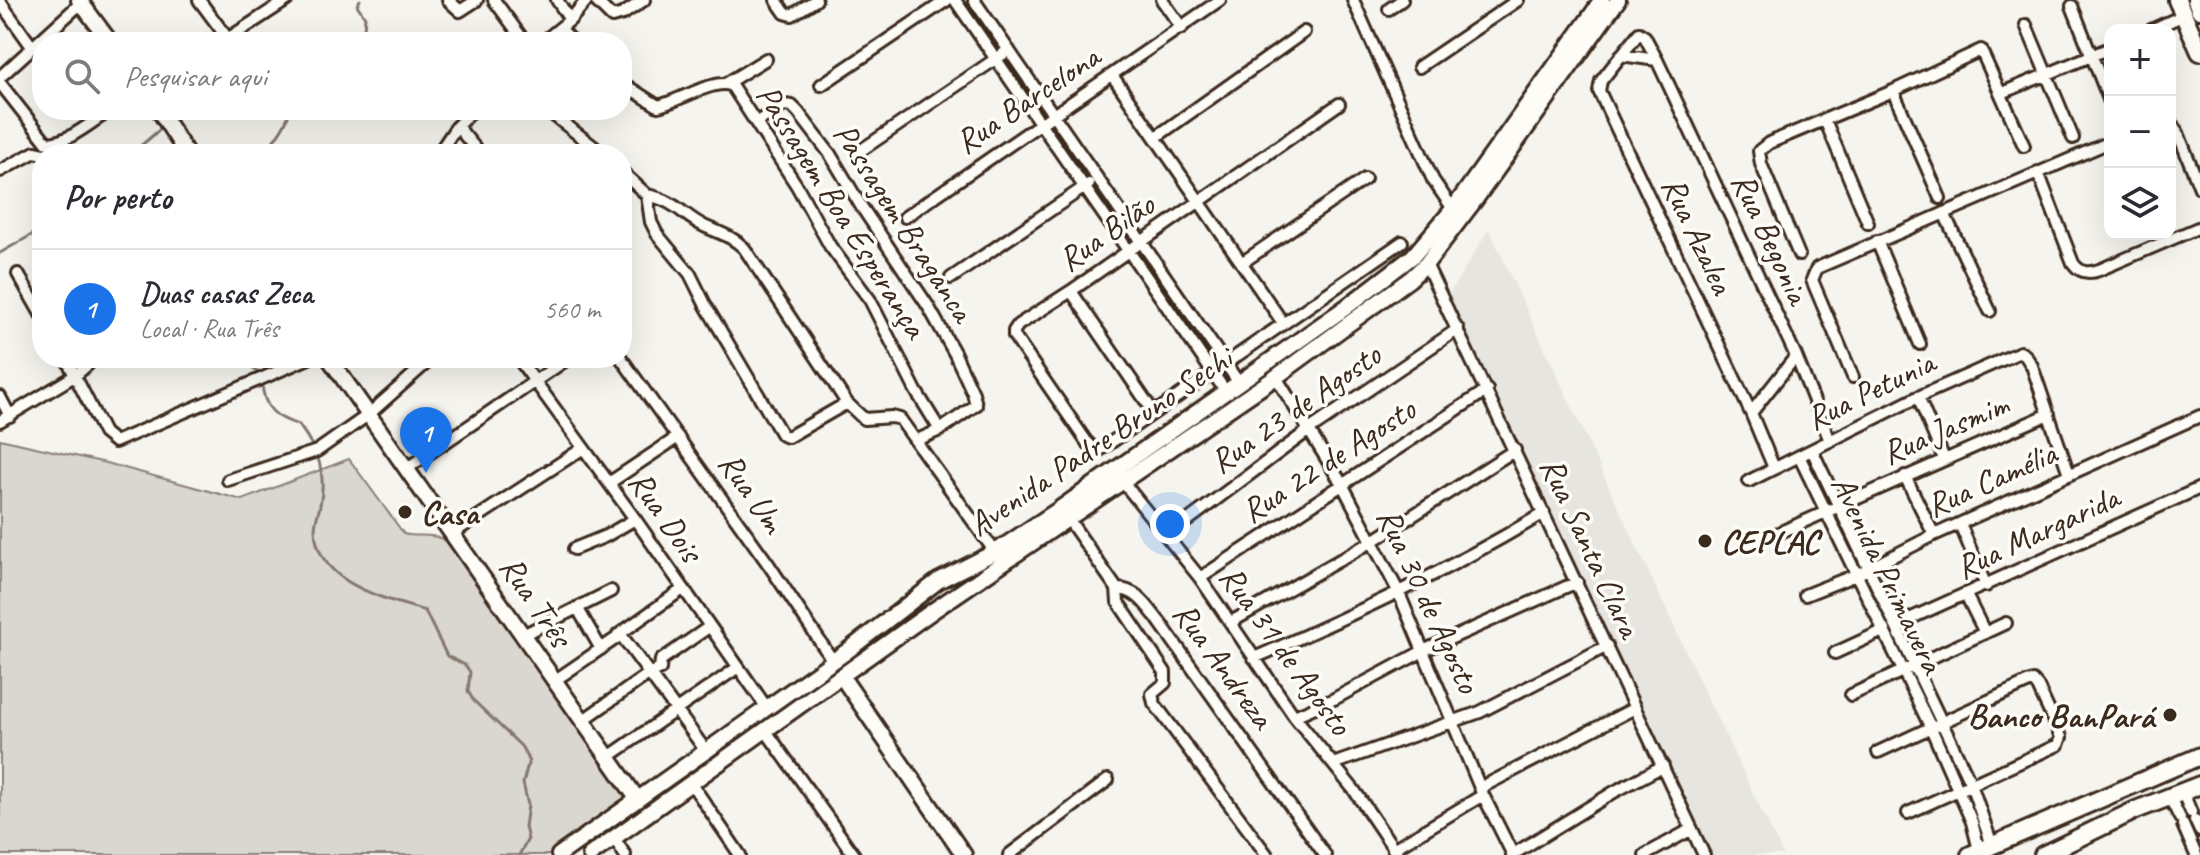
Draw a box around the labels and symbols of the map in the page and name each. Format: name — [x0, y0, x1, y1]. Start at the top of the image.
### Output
street label: Rua Barcelona — [946, 33, 1110, 163]
street label: Passagem Boa Esperança — [747, 76, 938, 348]
street label: Passagem Braganca — [824, 115, 986, 332]
street label: Rua Begonia — [1722, 166, 1821, 313]
street label: Rua Azalea — [1652, 169, 1745, 303]
street label: Rua Bilão — [1049, 182, 1164, 281]
street label: Rua 23 de Agosto — [1201, 332, 1391, 483]
street label: Avenida Padre Bruno Sechi — [960, 334, 1244, 545]
street label: Rua Petunia — [1799, 339, 1944, 439]
street label: Rua Jasmim — [1875, 382, 2016, 474]
street label: Rua 22 de Agosto — [1233, 387, 1425, 532]
pin: 1 — [400, 407, 452, 473]
street label: Rua Camélia — [1919, 430, 2065, 527]
street label: Rua Um — [709, 444, 797, 543]
street label: Rua Santa Clara — [1531, 450, 1653, 647]
street label: Rua Dois — [619, 462, 715, 573]
street label: Avenida Primavera — [1822, 468, 1955, 682]
street label: Rua Margarida — [1949, 474, 2128, 589]
place label: Casa — [421, 491, 481, 534]
street label: Rua 30 de Agosto — [1367, 501, 1491, 701]
marker: Casa — [396, 503, 414, 521]
your location — [1150, 504, 1190, 544]
place label: CEPLAC — [1721, 520, 1824, 563]
marker: CEPLAC — [1696, 532, 1714, 550]
street label: Rua Três — [490, 547, 584, 657]
street label: Rua 31 de Agosto — [1210, 557, 1363, 745]
street label: Rua Andreza — [1164, 593, 1286, 738]
place label: Banco BanPará — [1968, 694, 2157, 737]
marker: Banco BanPará — [2161, 706, 2179, 724]

